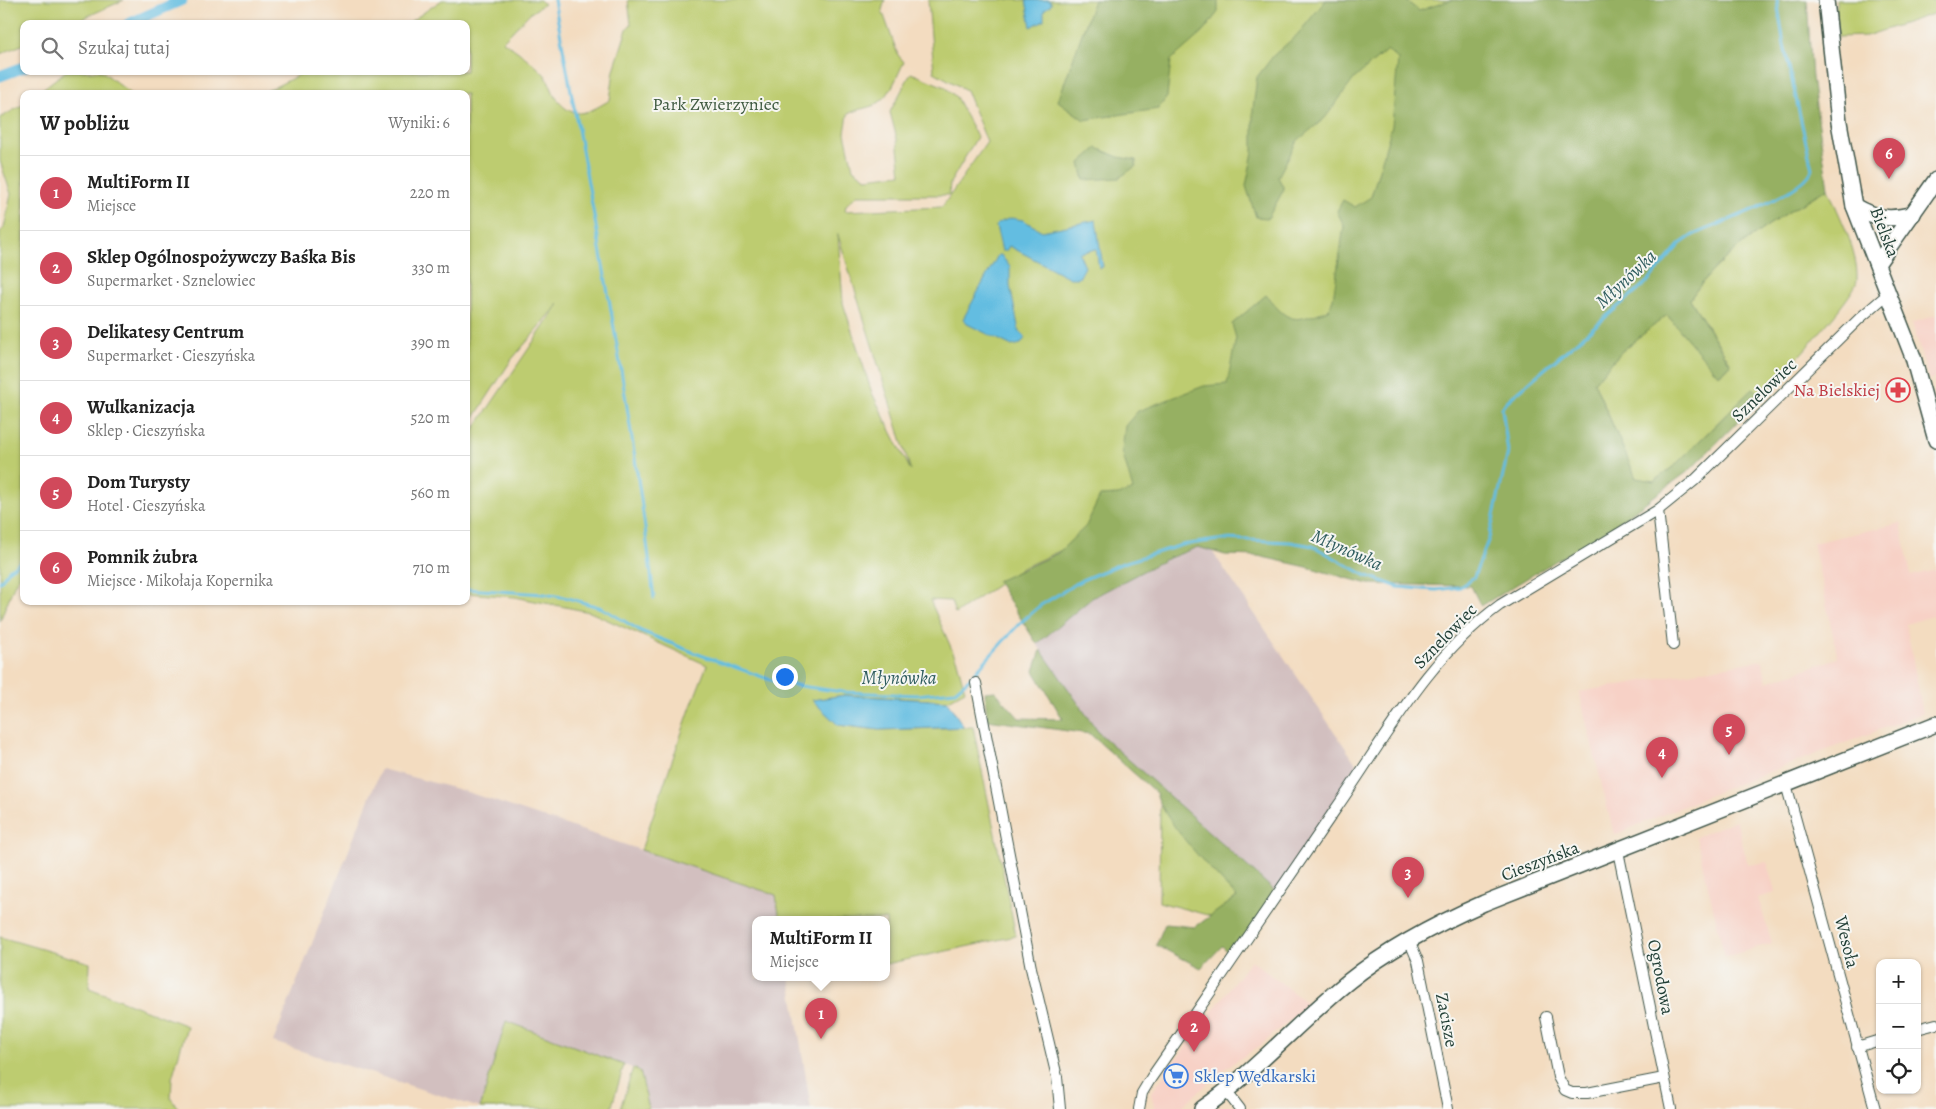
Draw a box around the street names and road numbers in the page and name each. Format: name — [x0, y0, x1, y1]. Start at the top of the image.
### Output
street label: Bielska — [1864, 203, 1906, 261]
street label: Sznelowiec — [1726, 353, 1802, 427]
street label: Sznelowiec — [1408, 598, 1482, 674]
street label: Cieszyńska — [1497, 835, 1583, 887]
street label: Wesoła — [1829, 912, 1865, 971]
street label: Ogrodowa — [1642, 937, 1680, 1017]
street label: Zacisze — [1430, 991, 1464, 1049]

